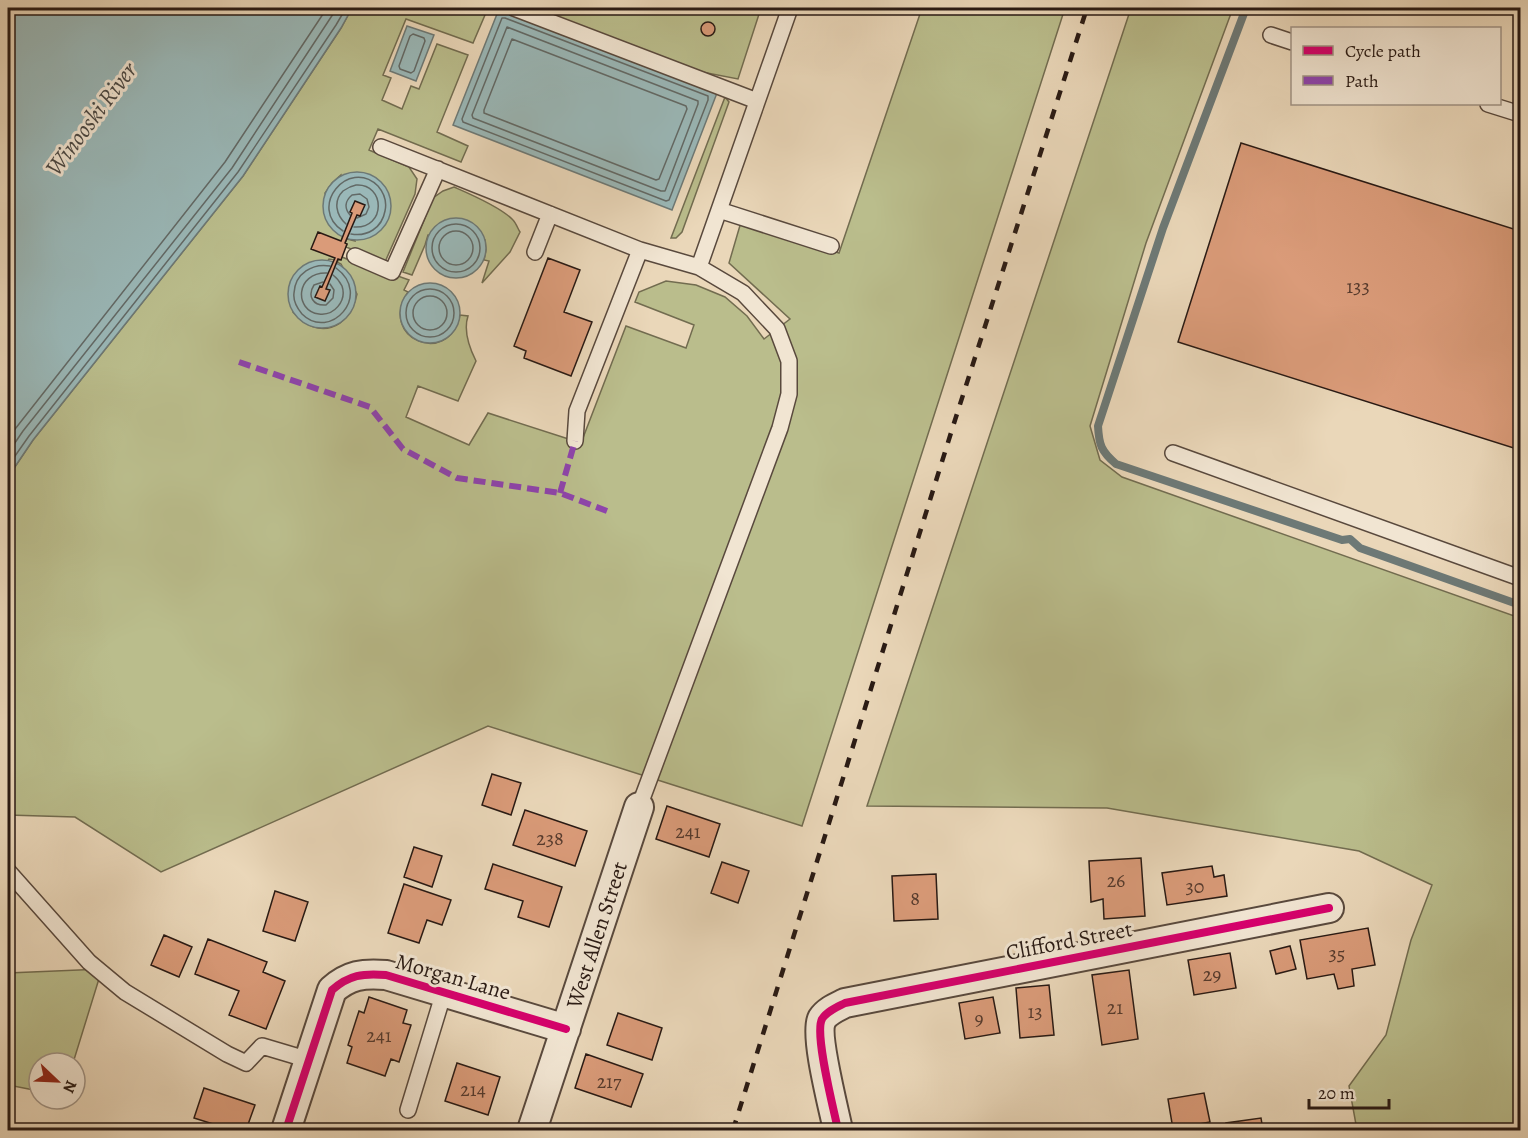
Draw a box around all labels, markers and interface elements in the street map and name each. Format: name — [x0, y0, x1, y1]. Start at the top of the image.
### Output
legend — [1291, 27, 1501, 105]
text: Cycle path — [1345, 39, 1421, 63]
water label: Winooski River — [38, 55, 145, 182]
text: Path — [1345, 69, 1379, 93]
house number: 133 — [1346, 273, 1370, 300]
house number: 241 — [675, 818, 701, 845]
house number: 238 — [536, 825, 564, 852]
street label: West Allen Street — [559, 858, 635, 1013]
house number: 26 — [1107, 867, 1125, 894]
house number: 30 — [1186, 873, 1204, 900]
house number: 8 — [910, 885, 920, 912]
street label: Clifford Street — [1003, 914, 1135, 968]
house number: 35 — [1329, 940, 1345, 967]
street label: Morgan Lane — [392, 946, 514, 1008]
house number: 29 — [1203, 961, 1221, 988]
house number: 21 — [1107, 994, 1123, 1021]
house number: 13 — [1027, 998, 1043, 1025]
house number: 9 — [974, 1005, 984, 1032]
house number: 241 — [366, 1022, 392, 1049]
north arrow — [27, 1051, 87, 1111]
house number: 217 — [597, 1068, 622, 1095]
scale bar — [1309, 1072, 1388, 1110]
house number: 214 — [460, 1076, 486, 1103]
text: N — [57, 1077, 82, 1096]
text: 20 m — [1318, 1081, 1355, 1105]

